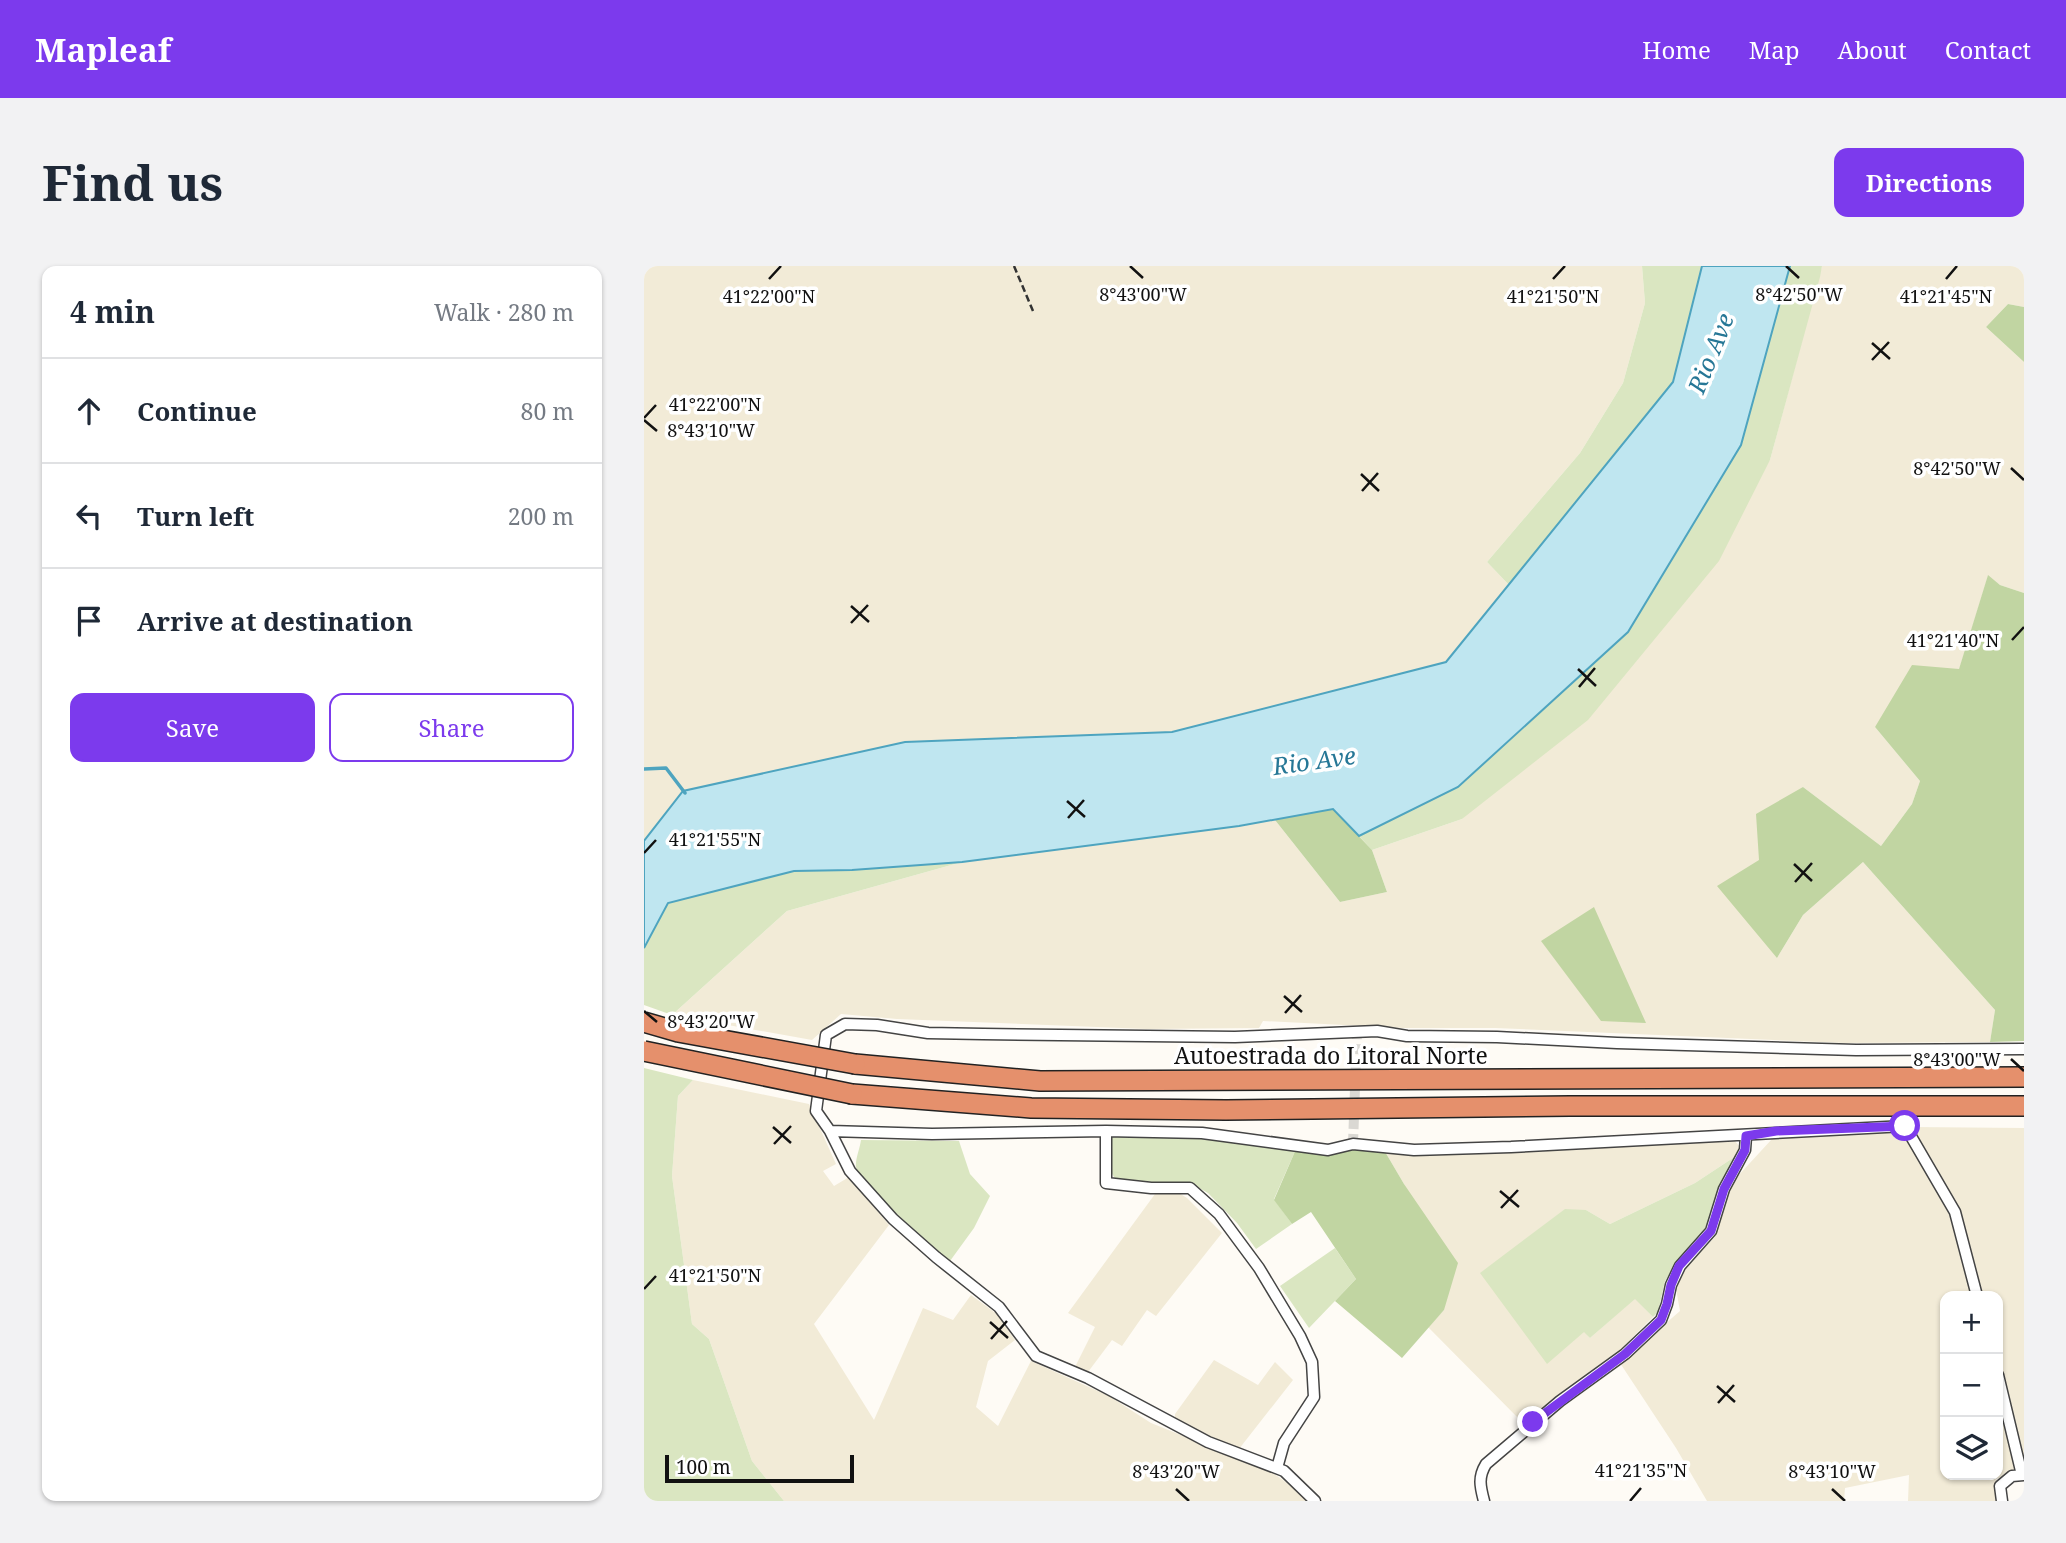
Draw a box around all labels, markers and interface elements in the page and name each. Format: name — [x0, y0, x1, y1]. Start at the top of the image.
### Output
text: Mapleaf — [35, 27, 171, 72]
text: Home — [1642, 33, 1711, 66]
text: Map — [1749, 33, 1800, 66]
text: About — [1838, 33, 1907, 66]
text: Contact — [1945, 33, 2031, 66]
button: Directions — [1834, 148, 2024, 217]
text: Find us — [42, 149, 223, 215]
text: 8°43'00"W — [1099, 282, 1187, 306]
text: 8°42'50"W — [1755, 282, 1843, 306]
text: 41°22'00"N — [723, 284, 816, 308]
text: 41°21'50"N — [1507, 284, 1600, 308]
text: 41°21'45"N — [1900, 284, 1993, 308]
text: 4 min — [70, 291, 155, 332]
text: Walk · 280 m — [434, 296, 574, 328]
water label: Rio Ave — [1679, 308, 1741, 399]
icon: ahead — [70, 392, 108, 430]
text: 41°22'00"N — [669, 392, 762, 416]
text: Continue — [137, 393, 257, 429]
text: 80 m — [521, 395, 574, 427]
text: 8°43'10"W — [667, 418, 755, 442]
text: 8°42'50"W — [1913, 456, 2001, 480]
icon: left — [70, 497, 108, 535]
text: Turn left — [137, 498, 254, 534]
text: 200 m — [508, 500, 574, 532]
icon: arrive — [70, 602, 108, 640]
text: Arrive at destination — [137, 603, 413, 639]
text: 41°21'40"N — [1907, 628, 2000, 652]
button: Save — [70, 693, 315, 762]
button: Share — [329, 693, 574, 762]
water label: Rio Ave — [1269, 738, 1358, 782]
text: 41°21'55"N — [669, 827, 762, 851]
text: 8°43'20"W — [667, 1009, 755, 1033]
street label: Autoestrada do Litoral Norte — [1174, 1039, 1488, 1071]
text: 8°43'00"W — [1913, 1047, 2001, 1071]
route start — [1889, 1110, 1920, 1141]
text: 41°21'50"N — [669, 1263, 762, 1287]
map controls — [1940, 1291, 2003, 1480]
button: + — [1940, 1291, 2003, 1354]
button: − — [1940, 1354, 2003, 1417]
route end — [1517, 1406, 1548, 1437]
button: layers — [1940, 1417, 2003, 1480]
scale bar — [665, 1452, 854, 1484]
text: 100 m — [676, 1454, 731, 1480]
text: 41°21'35"N — [1595, 1458, 1688, 1482]
text: 8°43'20"W — [1132, 1459, 1220, 1483]
text: 8°43'10"W — [1788, 1459, 1876, 1483]

